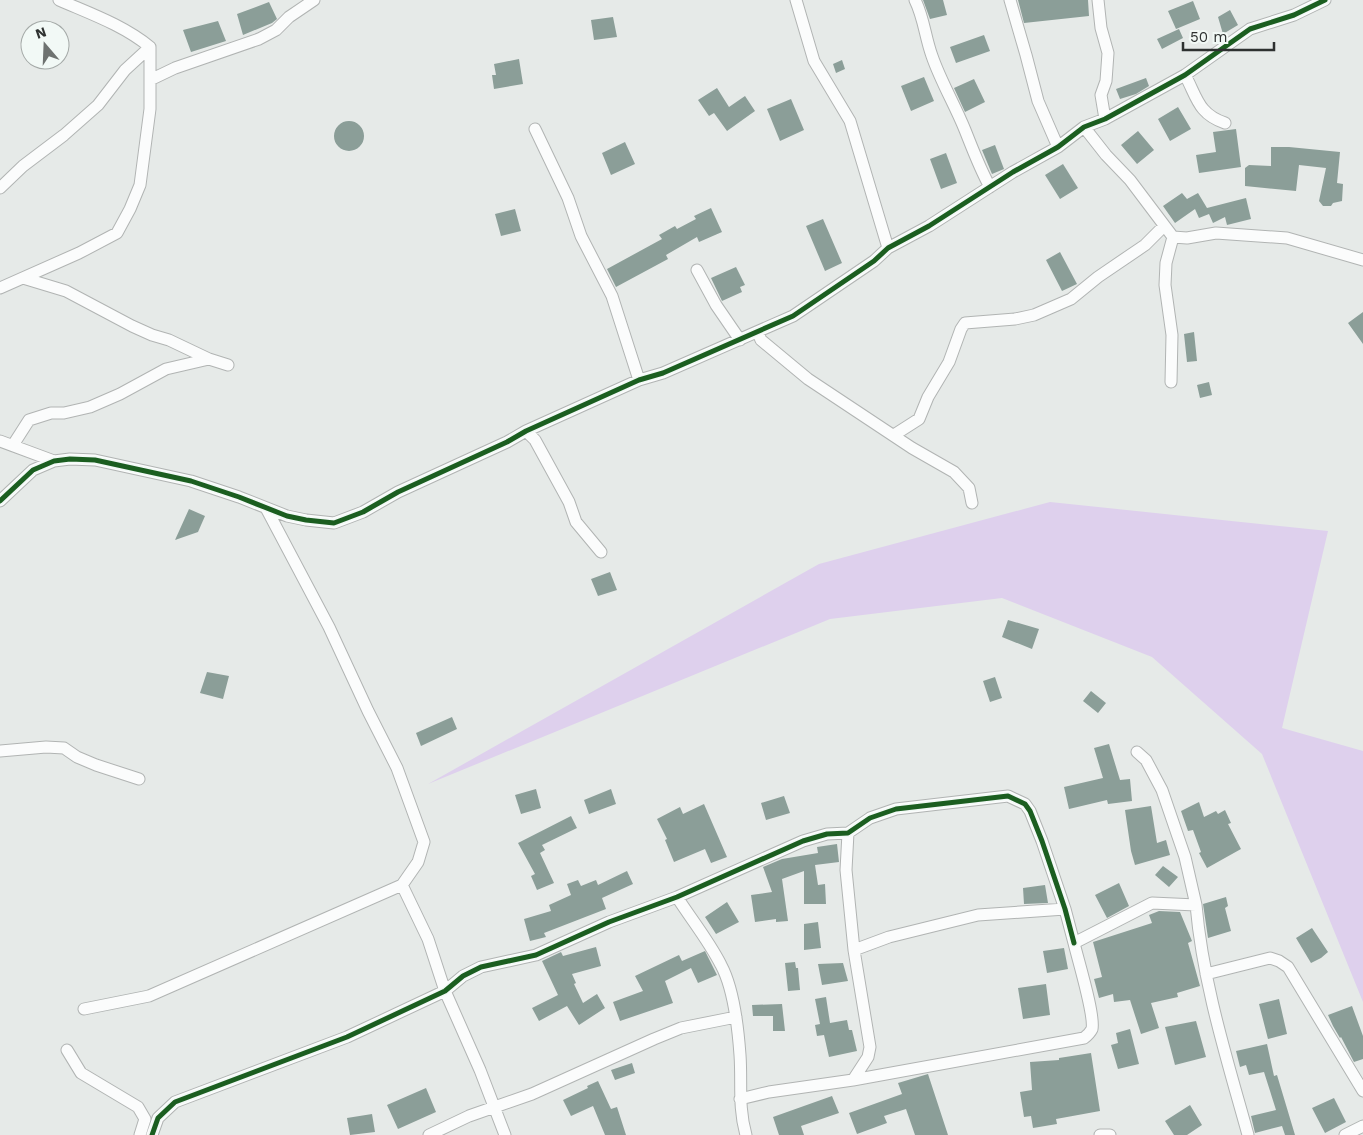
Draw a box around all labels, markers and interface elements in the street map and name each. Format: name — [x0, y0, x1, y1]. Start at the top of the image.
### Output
north arrow — [20, 20, 70, 70]
scale bar — [1183, 20, 1274, 52]
text: N — [33, 23, 48, 42]
text: 50 m — [1190, 28, 1227, 46]

